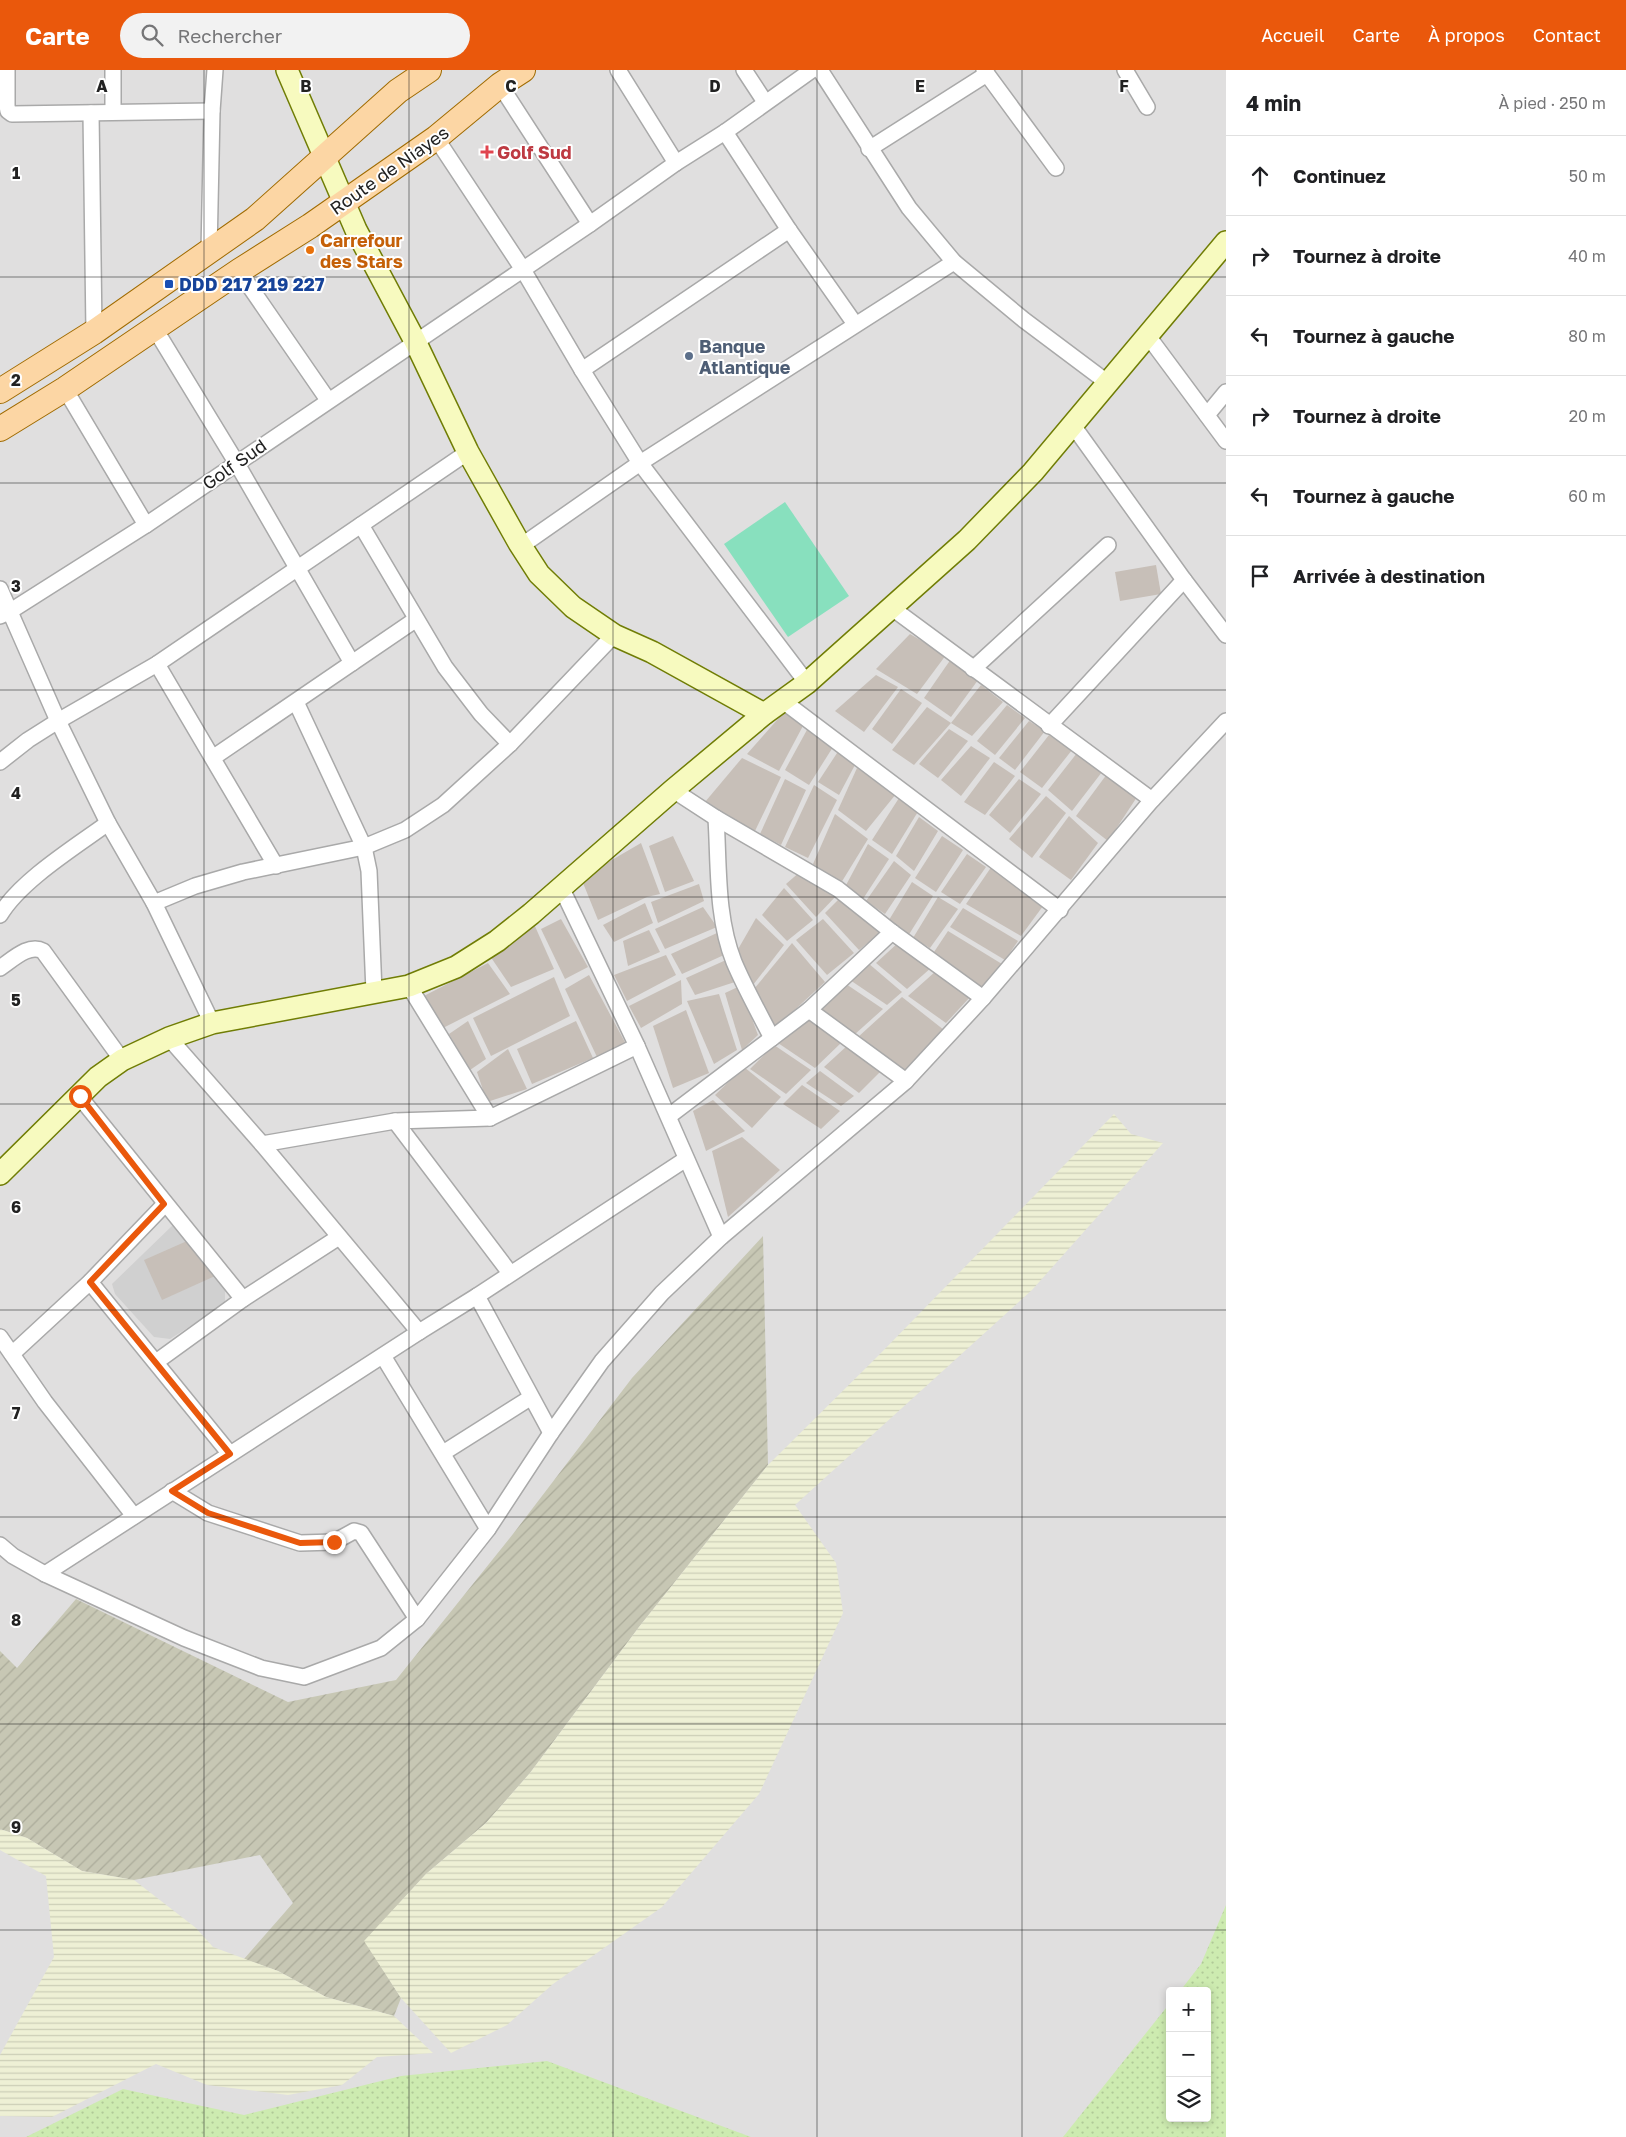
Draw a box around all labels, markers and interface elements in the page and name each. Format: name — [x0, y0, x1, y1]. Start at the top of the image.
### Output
search box — [120, 13, 470, 58]
text: Carte — [25, 21, 90, 50]
icon: search — [138, 21, 166, 49]
text: Rechercher — [178, 24, 282, 47]
text: Accueil — [1261, 24, 1325, 46]
text: Carte — [1353, 24, 1400, 46]
text: À propos — [1428, 24, 1505, 46]
text: Contact — [1533, 24, 1601, 46]
text: A — [96, 76, 108, 96]
text: B — [300, 76, 312, 96]
text: C — [505, 76, 517, 96]
text: D — [709, 76, 721, 96]
text: E — [915, 76, 925, 96]
text: F — [1119, 76, 1129, 96]
text: 4 min — [1246, 90, 1301, 116]
text: À pied · 250 m — [1499, 93, 1606, 113]
street label: Route de Niayes — [325, 121, 453, 219]
place label: Golf Sud — [497, 141, 572, 163]
marker: Golf Sud — [481, 146, 493, 158]
icon: ahead — [1246, 162, 1274, 190]
text: 1 — [12, 163, 20, 183]
text: Continuez — [1293, 164, 1386, 187]
text: 50 m — [1569, 166, 1606, 186]
place label: Carrefour des Stars — [320, 229, 403, 272]
icon: right — [1246, 242, 1274, 270]
marker: Carrefour des Stars — [304, 244, 316, 256]
text: Tournez à droite — [1293, 244, 1441, 267]
text: 40 m — [1568, 246, 1606, 266]
place label: DDD 217 219 227 — [179, 273, 325, 295]
marker: DDD 217 219 227 — [163, 278, 175, 290]
icon: left — [1246, 322, 1274, 350]
text: Tournez à gauche — [1293, 324, 1454, 347]
text: 80 m — [1568, 326, 1606, 346]
place label: Banque Atlantique — [699, 335, 791, 378]
marker: Banque Atlantique — [683, 350, 695, 362]
text: 2 — [11, 370, 21, 390]
icon: right — [1246, 402, 1274, 430]
text: Tournez à droite — [1293, 404, 1441, 427]
text: 20 m — [1569, 406, 1606, 426]
street label: Golf Sud — [198, 434, 270, 494]
icon: left — [1246, 482, 1274, 510]
text: Tournez à gauche — [1293, 484, 1454, 507]
text: 60 m — [1568, 486, 1606, 506]
icon: arrive — [1246, 562, 1274, 590]
text: Arrivée à destination — [1293, 564, 1485, 587]
text: 3 — [11, 576, 21, 596]
text: 4 — [11, 783, 21, 803]
text: 5 — [11, 990, 21, 1010]
route start — [69, 1085, 92, 1108]
text: 6 — [11, 1197, 21, 1217]
text: 7 — [12, 1403, 21, 1423]
route end — [323, 1531, 346, 1554]
text: 8 — [11, 1610, 21, 1630]
text: 9 — [11, 1817, 21, 1837]
map controls — [1166, 1987, 1211, 2122]
button: + — [1166, 1987, 1211, 2032]
button: − — [1166, 2032, 1211, 2077]
button: layers — [1166, 2077, 1211, 2122]

